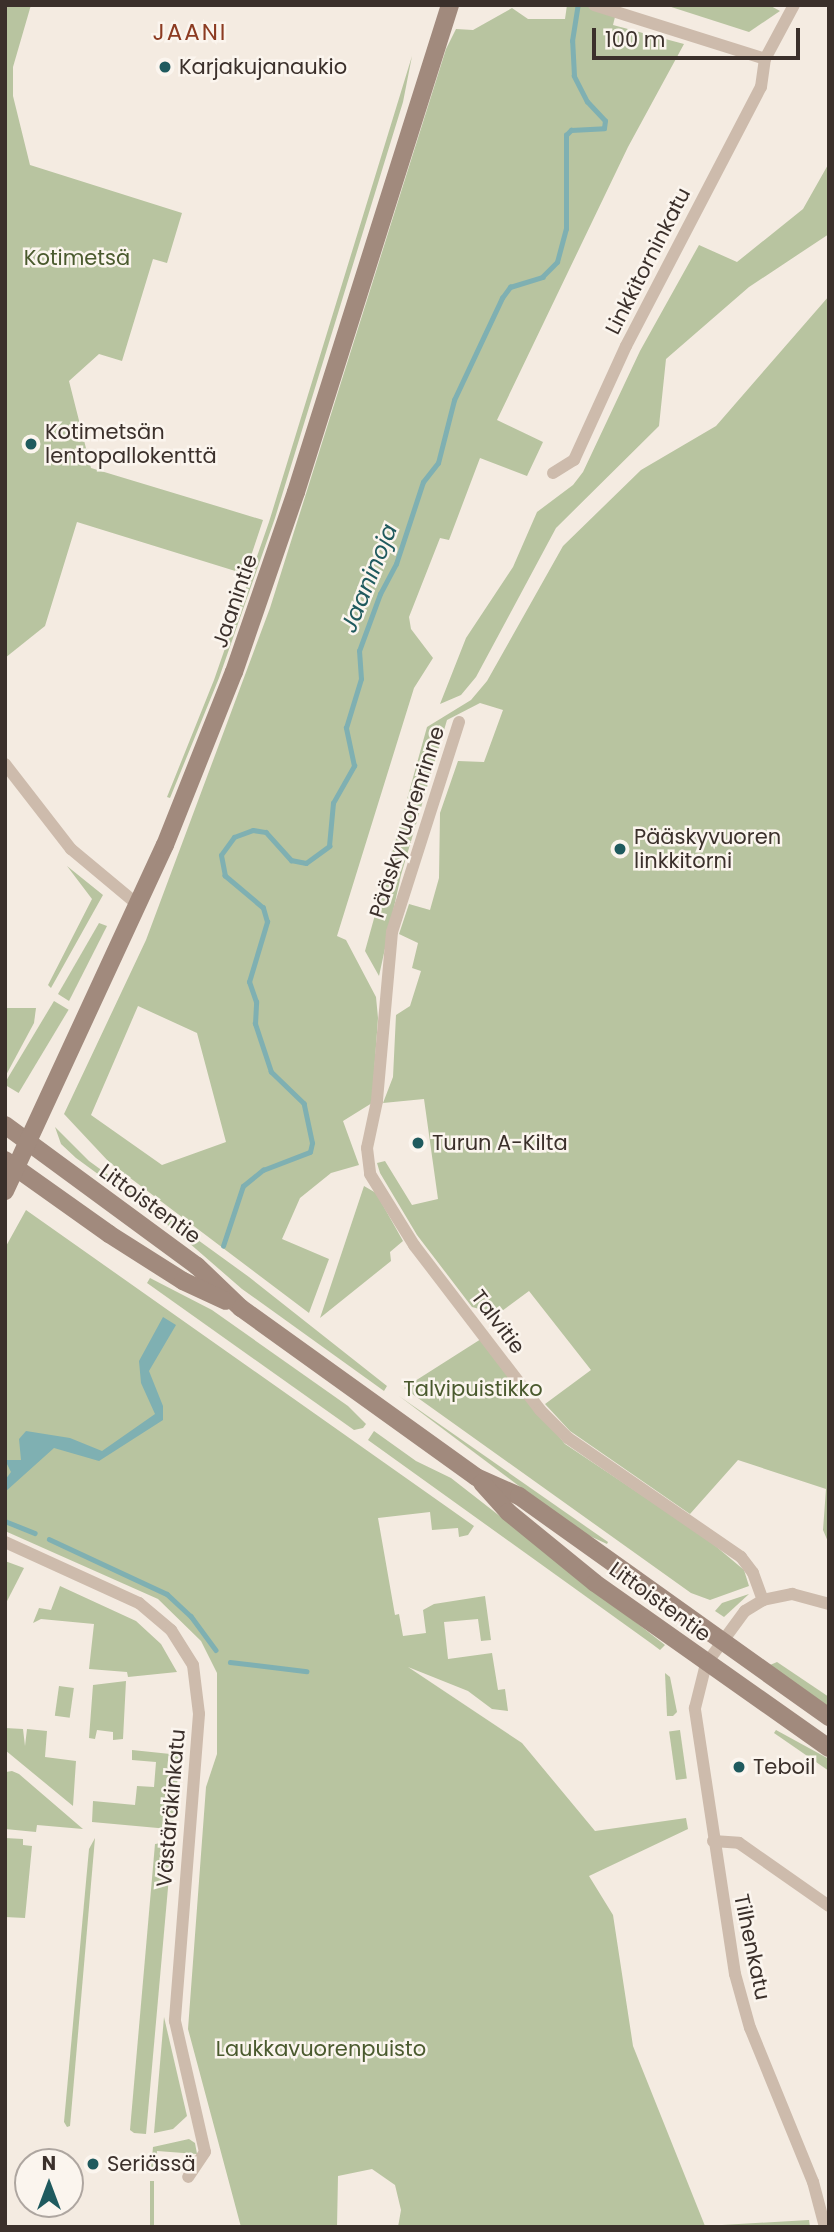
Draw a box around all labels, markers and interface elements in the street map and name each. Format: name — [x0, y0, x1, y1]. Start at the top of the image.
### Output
scale bar — [596, 14, 804, 58]
district label: JAANI — [153, 18, 227, 46]
text: 100 m — [605, 25, 665, 54]
place label: Karjakujanaukio — [179, 54, 347, 80]
marker: Karjakujanaukio — [157, 59, 173, 75]
street label: Linkkitorninkatu — [600, 183, 696, 339]
park label: Kotimetsä — [24, 245, 130, 271]
place label: Kotimetsän lentopallokenttä — [45, 419, 217, 469]
marker: Kotimetsän lentopallokenttä — [23, 436, 39, 452]
water label: Jaaninoja — [335, 520, 403, 636]
street label: Jaanintie — [207, 551, 263, 651]
street label: Pääskyvuorenrinne — [364, 723, 450, 921]
place label: Pääskyvuoren linkkitorni — [634, 824, 781, 874]
marker: Pääskyvuoren linkkitorni — [612, 841, 628, 857]
place label: Turun A-Kilta — [432, 1130, 568, 1156]
marker: Turun A-Kilta — [410, 1135, 426, 1151]
street label: Littoistentie — [94, 1159, 206, 1249]
street label: Talvitie — [466, 1285, 530, 1359]
park label: Talvipuistikko — [403, 1376, 543, 1402]
street label: Littoistentie — [604, 1557, 716, 1647]
street label: Västäräkinkatu — [152, 1728, 190, 1888]
place label: Teboil — [753, 1754, 815, 1780]
marker: Teboil — [731, 1759, 747, 1775]
street label: Tilhenkatu — [728, 1892, 776, 2002]
park label: Laukkavuorenpuisto — [216, 2036, 426, 2062]
north arrow — [14, 2148, 84, 2218]
text: N — [42, 2150, 56, 2177]
place label: Seriässä — [107, 2151, 196, 2177]
marker: Seriässä — [85, 2156, 101, 2172]

